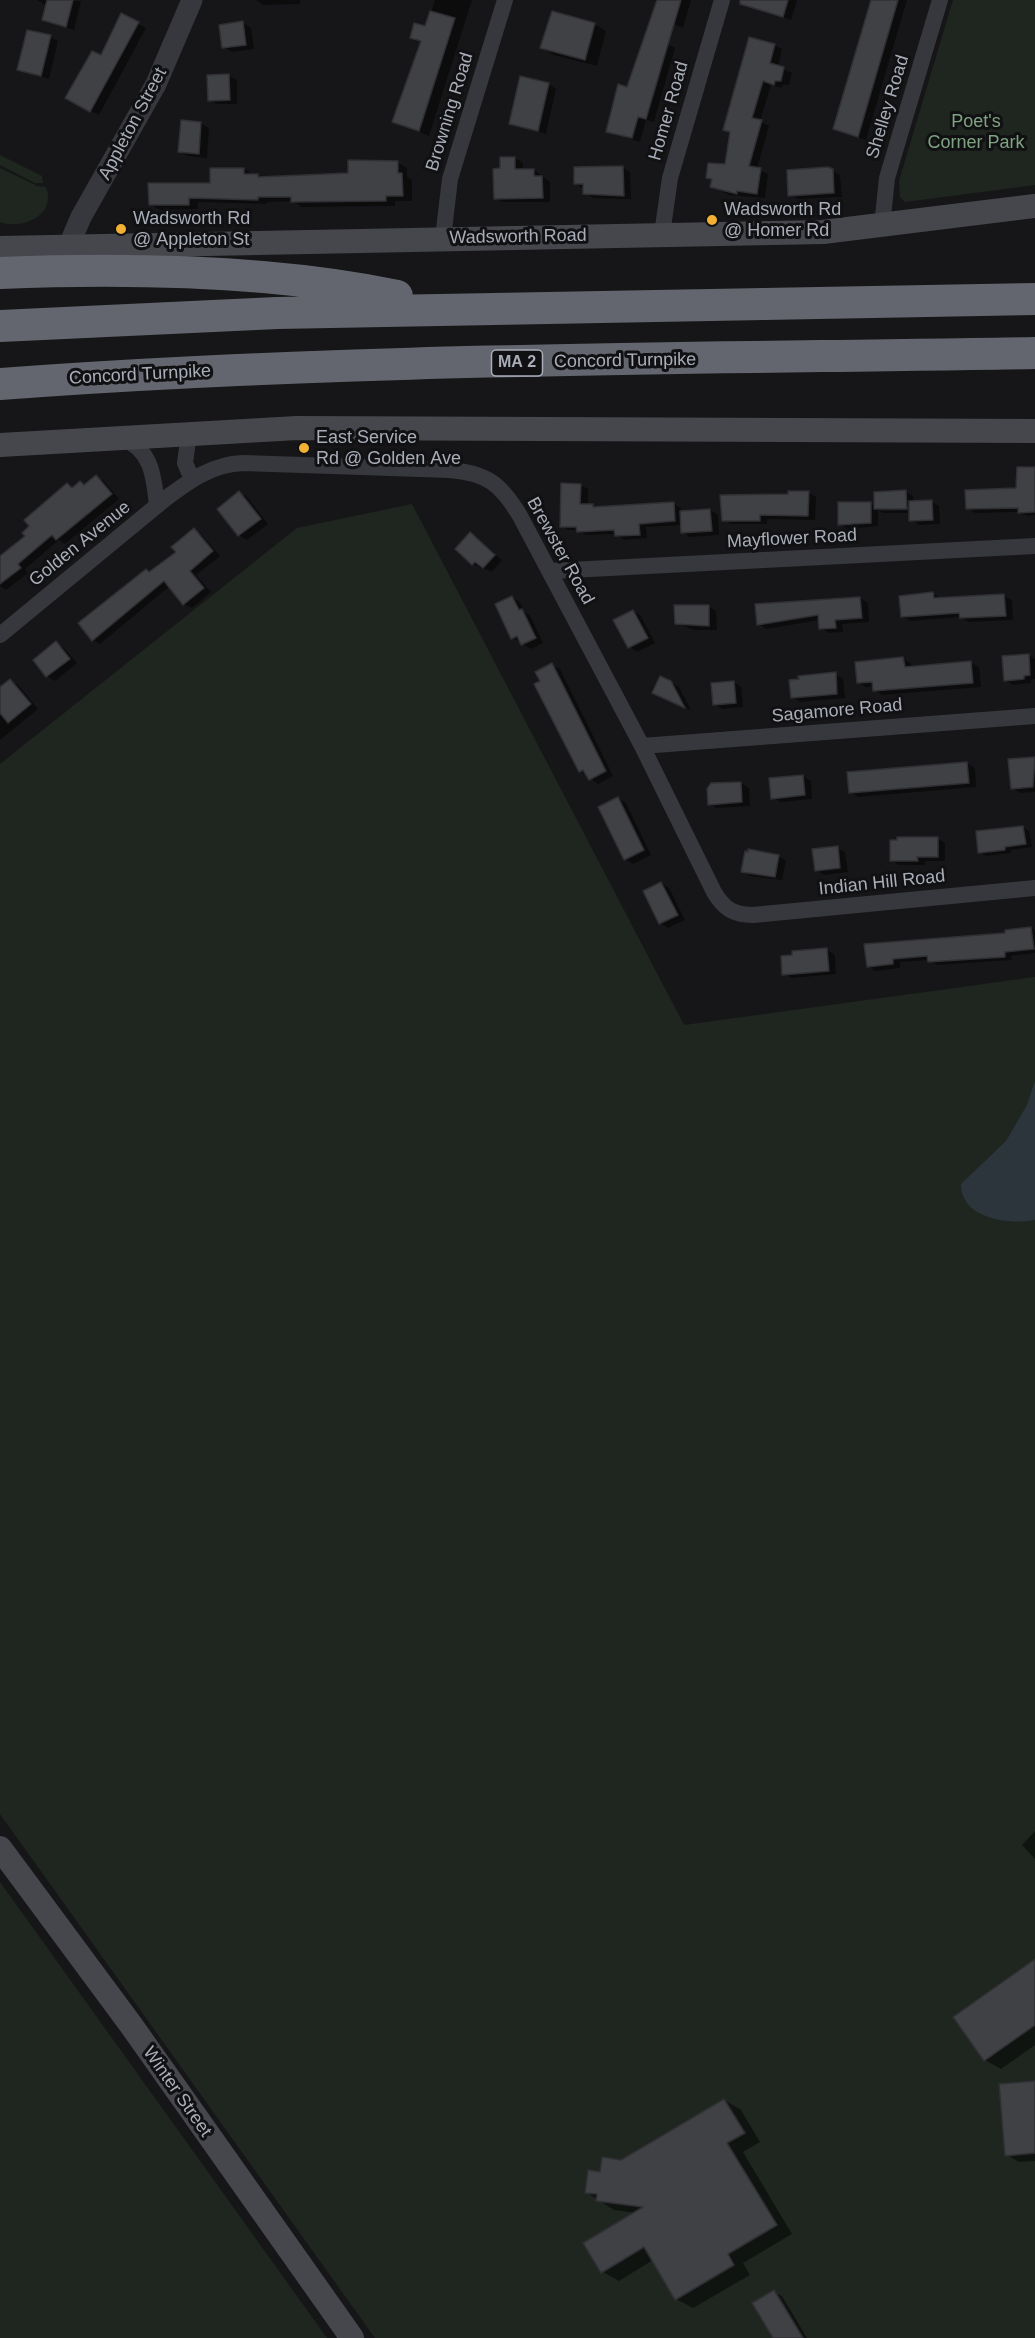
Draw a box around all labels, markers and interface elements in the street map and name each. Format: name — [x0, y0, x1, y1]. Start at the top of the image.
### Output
street label: Browning Road — [422, 50, 478, 174]
street label: Shelley Road — [862, 53, 914, 161]
street label: Homer Road — [645, 59, 693, 163]
street label: Appleton Street — [94, 64, 172, 184]
park label: Poet's Corner Park — [927, 111, 1025, 154]
place label: Wadsworth Rd @ Homer Rd — [724, 199, 841, 242]
place label: Wadsworth Rd @ Appleton St — [133, 208, 250, 250]
marker: Wadsworth Rd @ Homer Rd — [705, 213, 719, 227]
marker: Wadsworth Rd @ Appleton St — [114, 222, 128, 236]
street label: Wadsworth Road — [449, 225, 587, 249]
street label: Concord Turnpike — [554, 349, 696, 373]
road number: MA 2 — [492, 350, 542, 376]
street label: Concord Turnpike — [68, 360, 212, 390]
place label: East Service Rd @ Golden Ave — [316, 427, 461, 470]
marker: East Service Rd @ Golden Ave — [297, 441, 311, 455]
street label: Brewster Road — [522, 494, 598, 608]
street label: Golden Avenue — [25, 497, 135, 591]
street label: Mayflower Road — [726, 525, 858, 553]
street label: Sagamore Road — [771, 695, 903, 727]
street label: Indian Hill Road — [818, 866, 946, 900]
street label: Winter Street — [138, 2043, 216, 2141]

